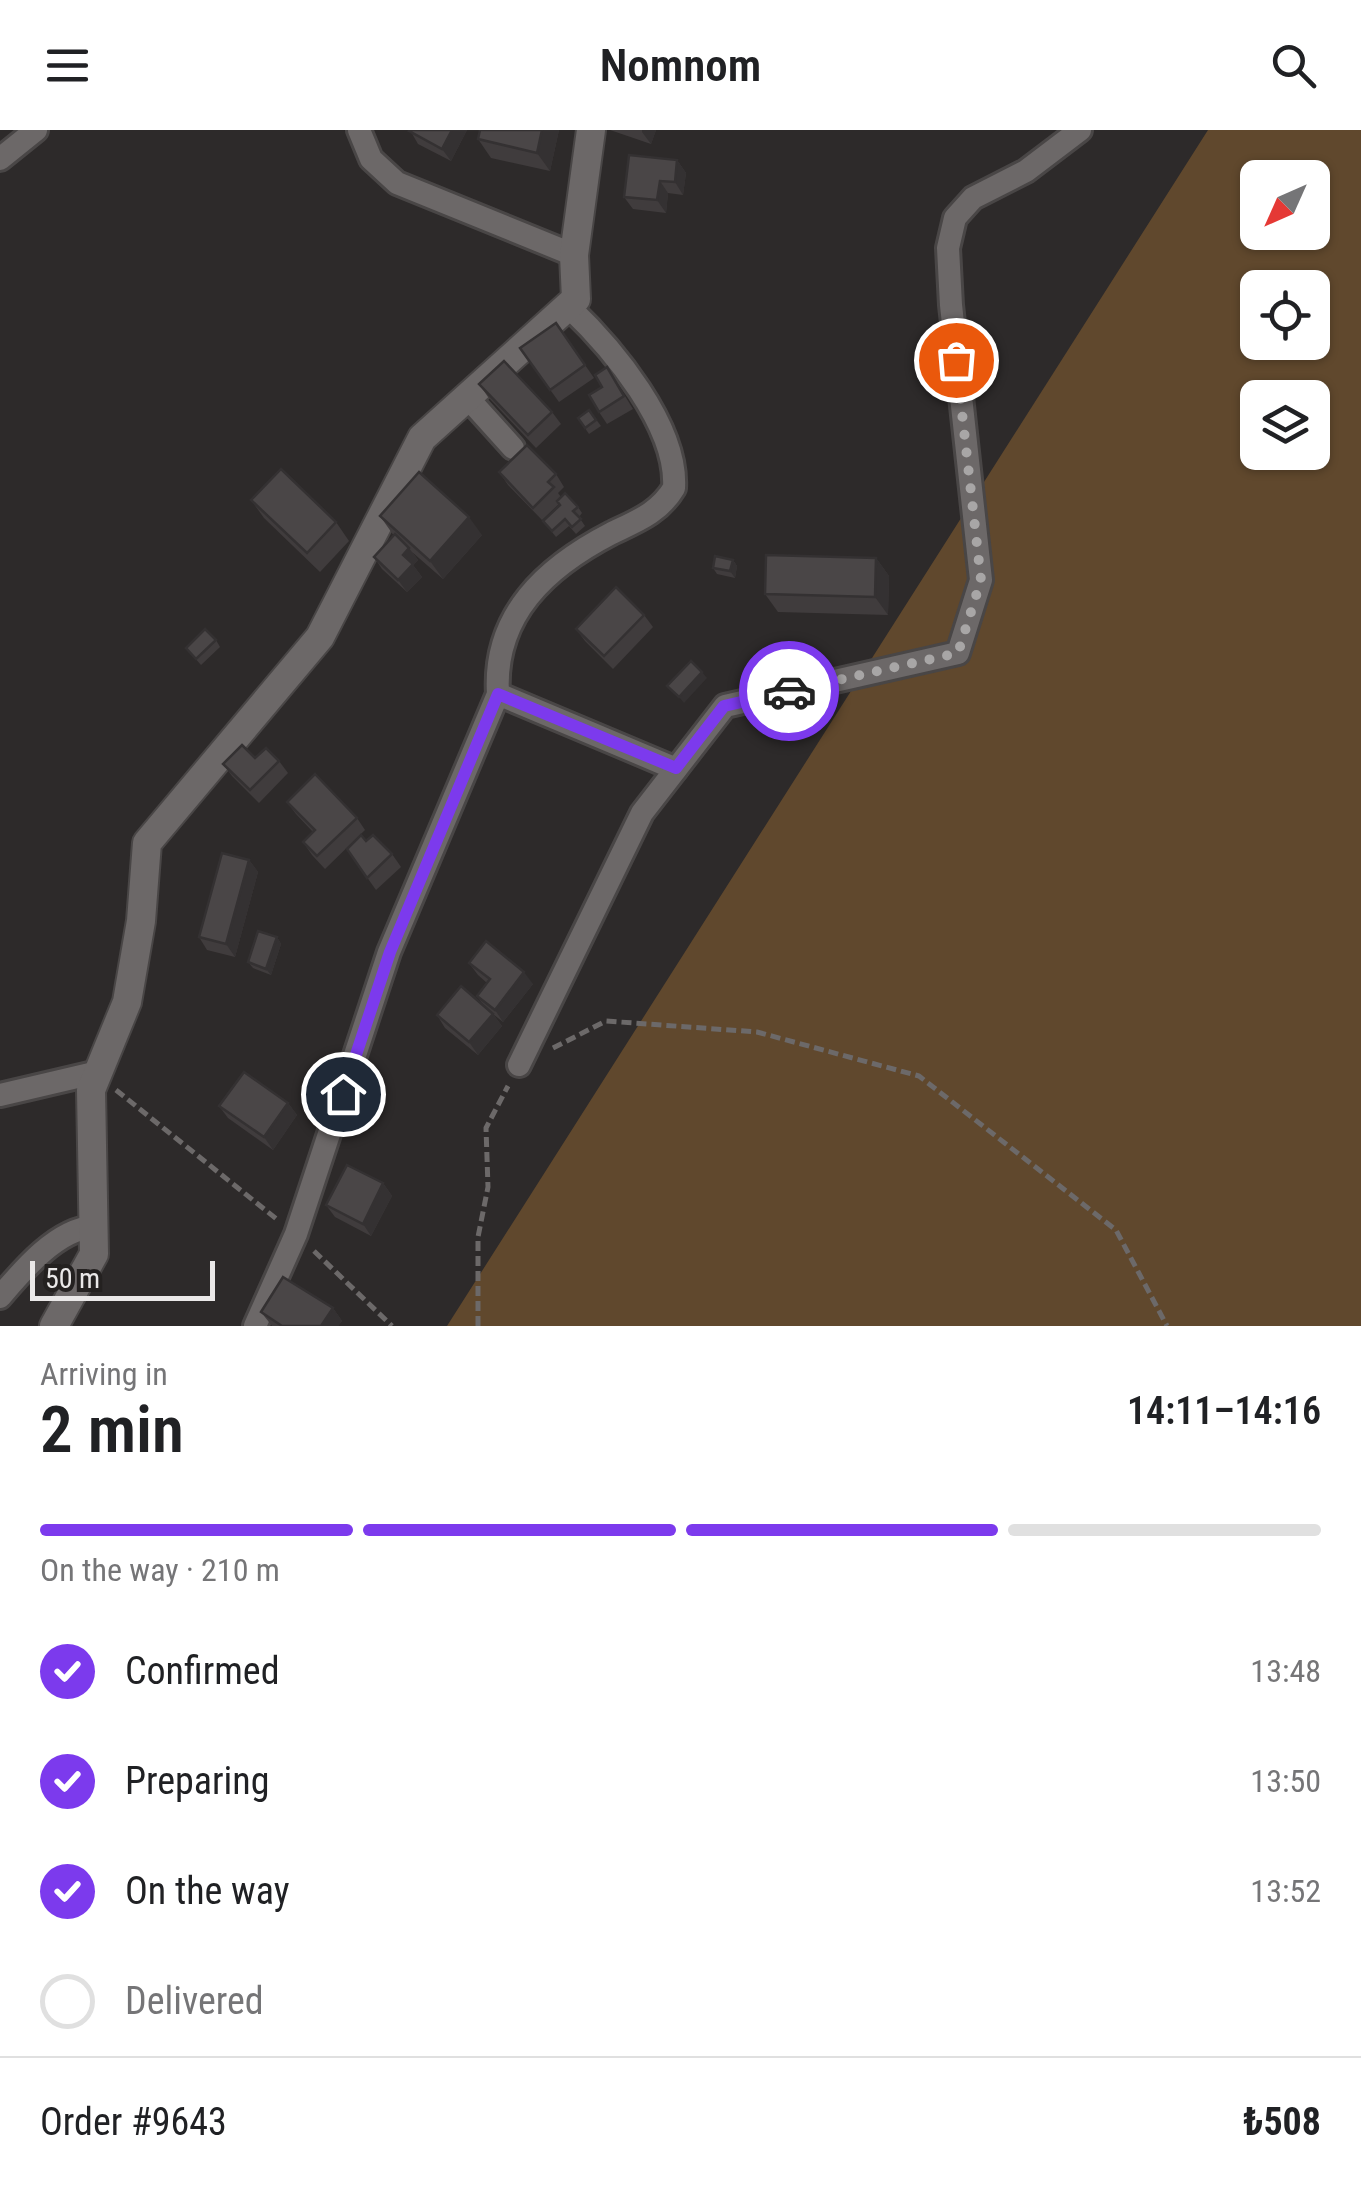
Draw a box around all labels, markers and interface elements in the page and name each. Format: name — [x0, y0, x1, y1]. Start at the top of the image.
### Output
icon: menu — [40, 38, 95, 93]
icon: search — [1266, 38, 1321, 93]
text: Nomnom — [600, 39, 761, 92]
north arrow — [1240, 160, 1330, 250]
map controls — [1240, 160, 1330, 470]
button: locate — [1240, 270, 1330, 360]
pin — [914, 318, 999, 403]
icon: bag — [929, 333, 984, 388]
button: layers — [1240, 380, 1330, 470]
courier — [739, 641, 839, 741]
icon: car — [762, 664, 817, 719]
pin — [301, 1052, 386, 1137]
icon: home — [316, 1067, 371, 1122]
scale bar — [30, 1256, 215, 1300]
text: 50 m — [45, 1262, 100, 1295]
text: Arriving in — [40, 1355, 168, 1393]
text: 14:11–14:16 — [1127, 1389, 1321, 1433]
text: 2 min — [40, 1392, 184, 1468]
text: On the way · 210 m — [40, 1551, 280, 1589]
icon: check — [40, 1644, 95, 1699]
text: Confirmed — [125, 1649, 280, 1693]
text: 13:48 — [1250, 1652, 1321, 1690]
icon: check — [40, 1754, 95, 1809]
text: Preparing — [125, 1759, 270, 1803]
text: 13:50 — [1250, 1762, 1321, 1800]
icon: check — [40, 1864, 95, 1919]
text: On the way — [125, 1869, 290, 1913]
text: 13:52 — [1250, 1872, 1321, 1910]
text: Delivered — [125, 1979, 264, 2023]
text: Order #9643 — [40, 2100, 227, 2144]
text: ₺508 — [1243, 2100, 1321, 2144]

